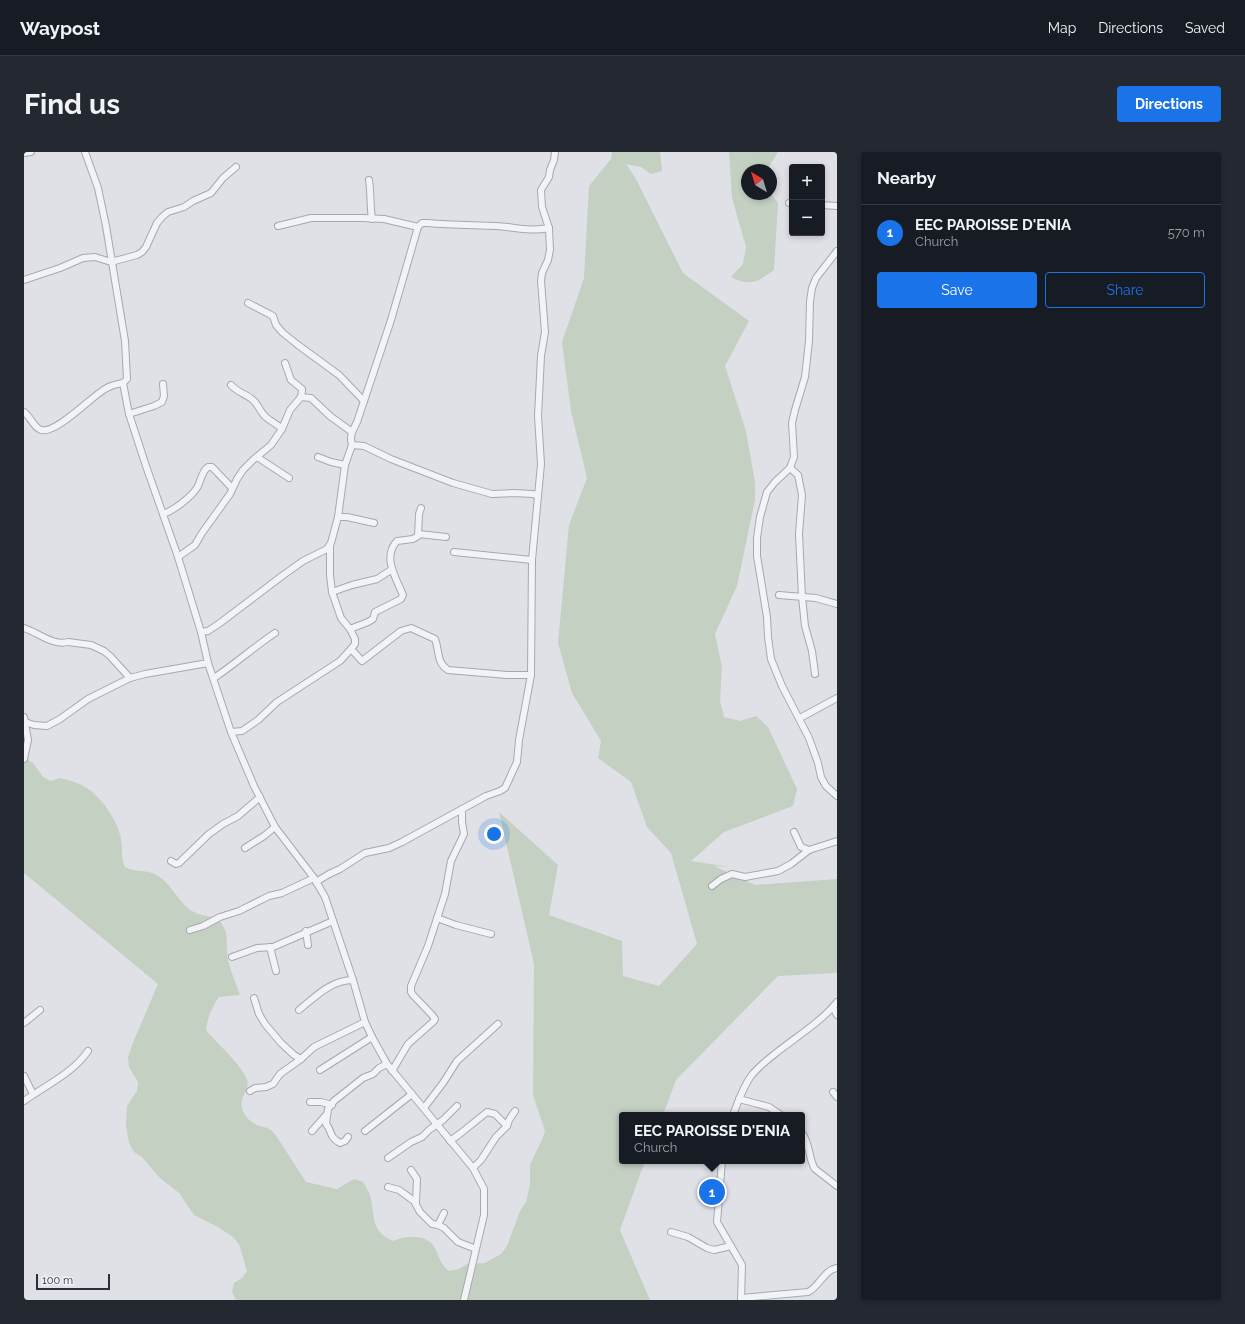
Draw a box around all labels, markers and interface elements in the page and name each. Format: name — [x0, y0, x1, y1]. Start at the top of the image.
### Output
text: Waypost — [20, 17, 100, 39]
text: Map — [1048, 20, 1076, 36]
text: Directions — [1098, 20, 1163, 36]
text: Saved — [1185, 20, 1225, 36]
button: Directions — [1117, 86, 1221, 122]
text: Find us — [24, 88, 120, 121]
north arrow — [741, 164, 777, 200]
map controls — [789, 164, 825, 236]
button: + — [789, 164, 825, 200]
text: Nearby — [877, 168, 936, 188]
button: − — [789, 200, 825, 236]
text: EEC PAROISSE D'ENIA — [915, 216, 1071, 234]
text: 1 — [887, 225, 893, 240]
text: 570 m — [1168, 225, 1205, 240]
text: Church — [915, 234, 958, 249]
button: Save — [877, 272, 1037, 308]
button: Share — [1045, 272, 1205, 308]
your location — [484, 824, 504, 844]
popup — [619, 1112, 805, 1164]
text: EEC PAROISSE D'ENIA — [634, 1122, 790, 1140]
text: Church — [634, 1140, 677, 1155]
pin: 1 — [699, 1177, 725, 1207]
scale bar — [36, 1272, 110, 1291]
text: 100 m — [42, 1274, 73, 1287]

